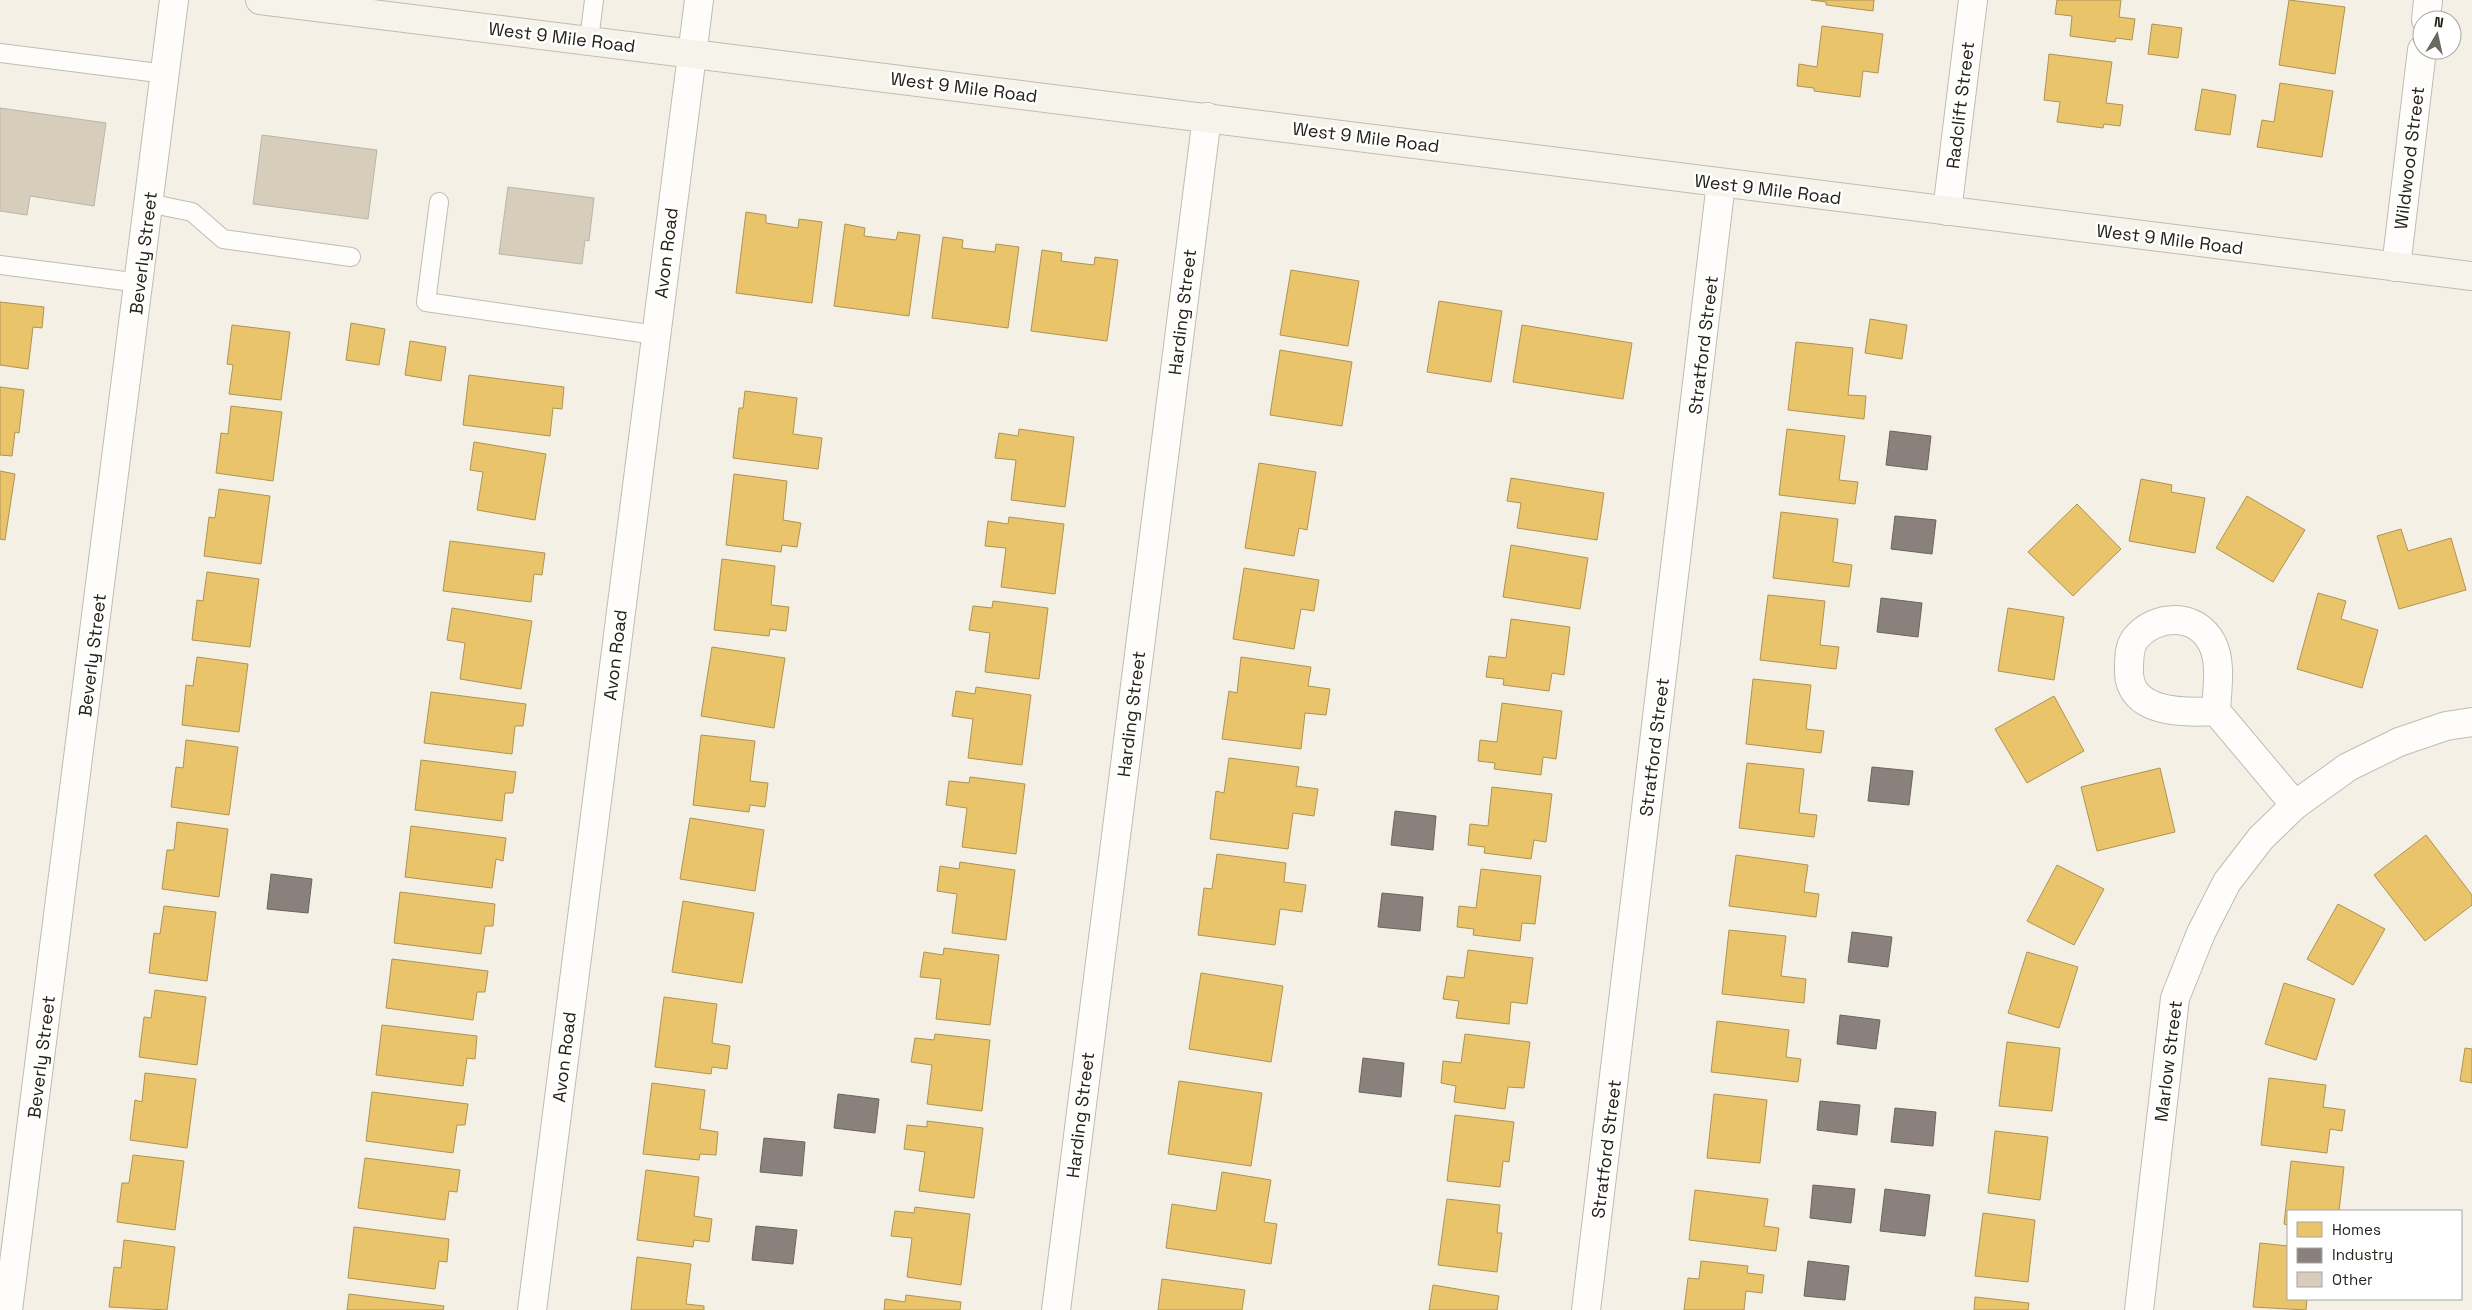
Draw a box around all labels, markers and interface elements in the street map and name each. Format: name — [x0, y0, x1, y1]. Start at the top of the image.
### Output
north arrow — [2412, 10, 2462, 60]
text: N — [2433, 13, 2445, 32]
street label: West 9 Mile Road — [487, 17, 637, 57]
street label: Radclift Street — [1941, 40, 1979, 170]
street label: West 9 Mile Road — [889, 67, 1039, 107]
street label: Wildwood Street — [2389, 85, 2429, 231]
street label: West 9 Mile Road — [1291, 117, 1441, 157]
street label: West 9 Mile Road — [1693, 169, 1843, 209]
street label: Beverly Street — [124, 190, 162, 316]
street label: Avon Road — [649, 206, 683, 300]
street label: West 9 Mile Road — [2095, 219, 2245, 259]
street label: Harding Street — [1163, 248, 1201, 376]
street label: Stratford Street — [1683, 274, 1723, 416]
street label: Beverly Street — [73, 592, 111, 718]
street label: Avon Road — [598, 608, 632, 702]
street label: Harding Street — [1112, 650, 1150, 778]
street label: Stratford Street — [1634, 676, 1674, 818]
street label: Beverly Street — [22, 994, 60, 1120]
street label: Marlow Street — [2149, 999, 2187, 1123]
street label: Avon Road — [547, 1010, 581, 1104]
street label: Harding Street — [1061, 1051, 1099, 1179]
street label: Stratford Street — [1586, 1078, 1626, 1220]
legend — [2287, 1210, 2462, 1300]
text: Homes — [2332, 1220, 2381, 1239]
text: Industry — [2332, 1245, 2393, 1264]
text: Other — [2332, 1270, 2373, 1289]

